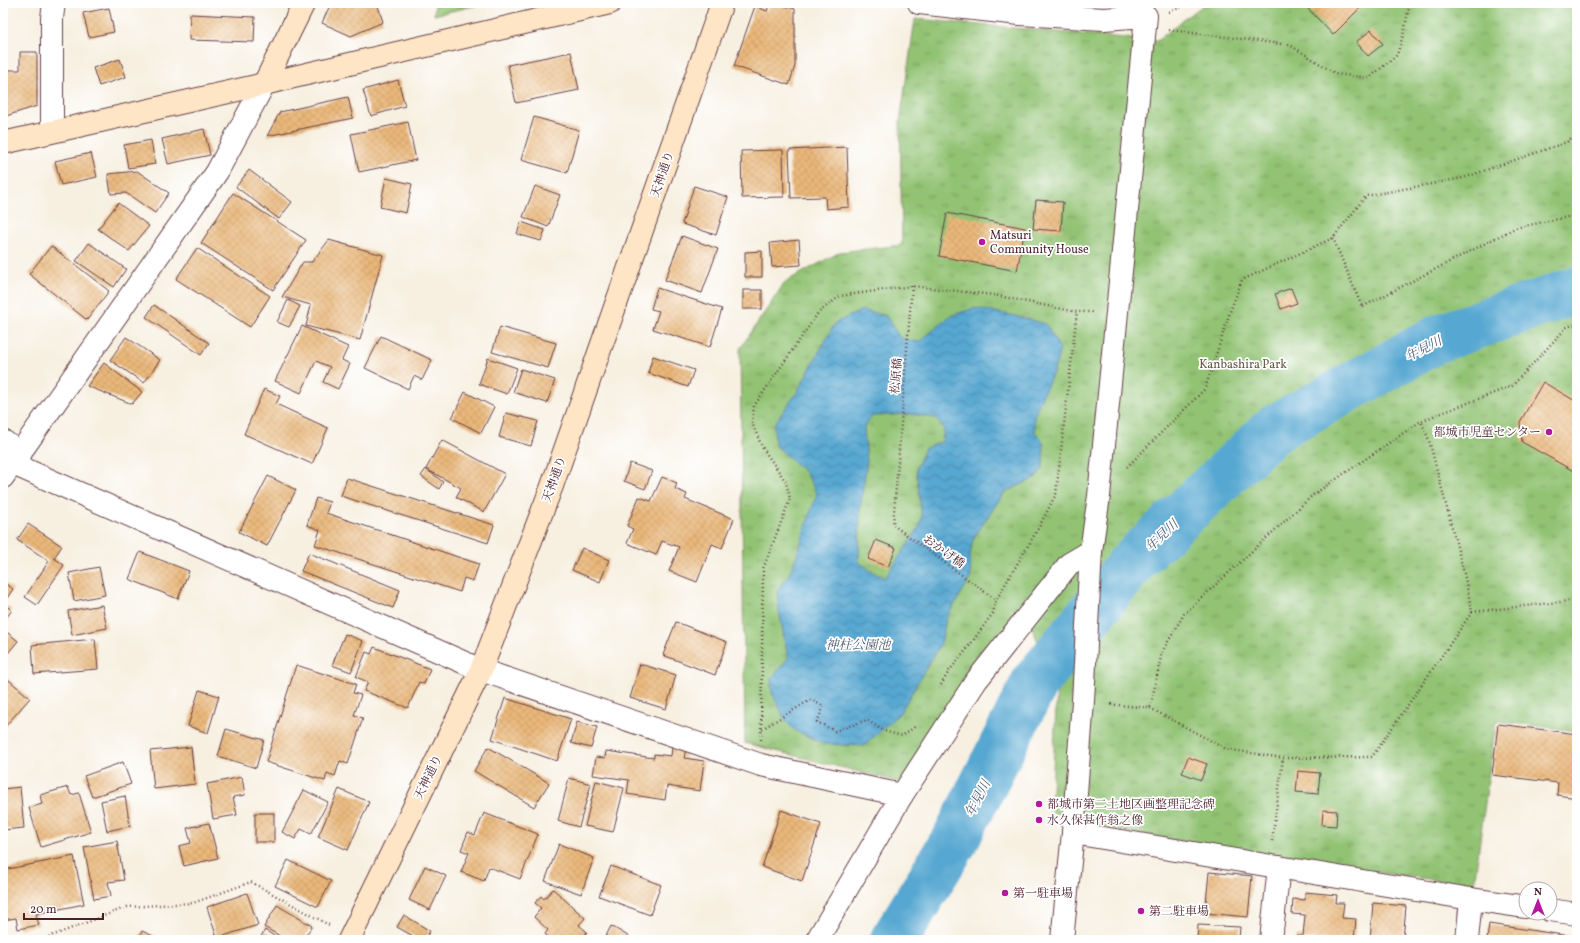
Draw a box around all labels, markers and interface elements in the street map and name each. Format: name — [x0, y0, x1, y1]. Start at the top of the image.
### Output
street label: 天神通り — [648, 149, 678, 200]
place label: Matsuri Community House — [990, 228, 1089, 258]
marker: Matsuri Community House — [977, 237, 987, 247]
water label: 年見川 — [1402, 332, 1447, 367]
street label: 松原橋 — [887, 357, 907, 395]
park label: Kanbashira Park — [1199, 357, 1287, 373]
place label: 都城市児童センター — [1433, 425, 1541, 441]
marker: 都城市児童センター — [1544, 427, 1554, 437]
street label: 天神通り — [539, 454, 571, 505]
water label: 年見川 — [1142, 515, 1184, 556]
street label: おかげ橋 — [919, 531, 968, 572]
water label: 神柱公園池 — [825, 637, 892, 655]
street label: 天神通り — [411, 752, 447, 803]
water label: 年見川 — [962, 776, 997, 820]
place label: 都城市第二土地区画整理記念碑 — [1047, 797, 1215, 813]
marker: 都城市第二土地区画整理記念碑 — [1034, 799, 1044, 809]
place label: 水久保甚作翁之像 — [1047, 813, 1143, 829]
marker: 水久保甚作翁之像 — [1034, 815, 1044, 825]
north arrow — [1518, 881, 1558, 921]
text: N — [1534, 885, 1542, 900]
place label: 第一駐車場 — [1013, 886, 1073, 902]
marker: 第一駐車場 — [1000, 888, 1010, 898]
scale bar — [24, 895, 103, 921]
text: 20 m — [30, 902, 57, 918]
place label: 第二駐車場 — [1149, 904, 1209, 920]
marker: 第二駐車場 — [1136, 906, 1146, 916]

